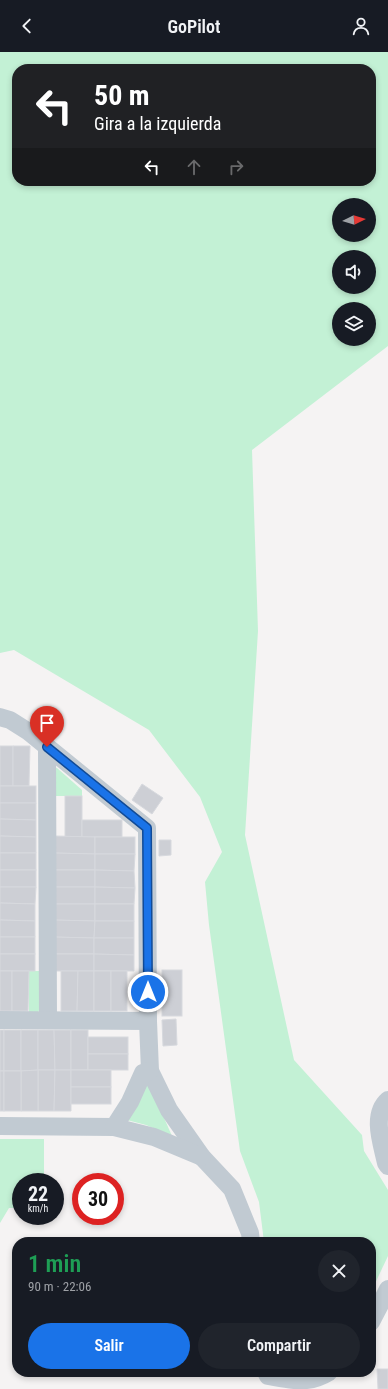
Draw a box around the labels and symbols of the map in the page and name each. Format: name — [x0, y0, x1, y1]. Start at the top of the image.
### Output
north arrow — [332, 198, 376, 242]
pin — [30, 706, 64, 747]
position arrow — [127, 971, 169, 1013]
speed limit sign: 30 — [72, 1173, 124, 1225]

